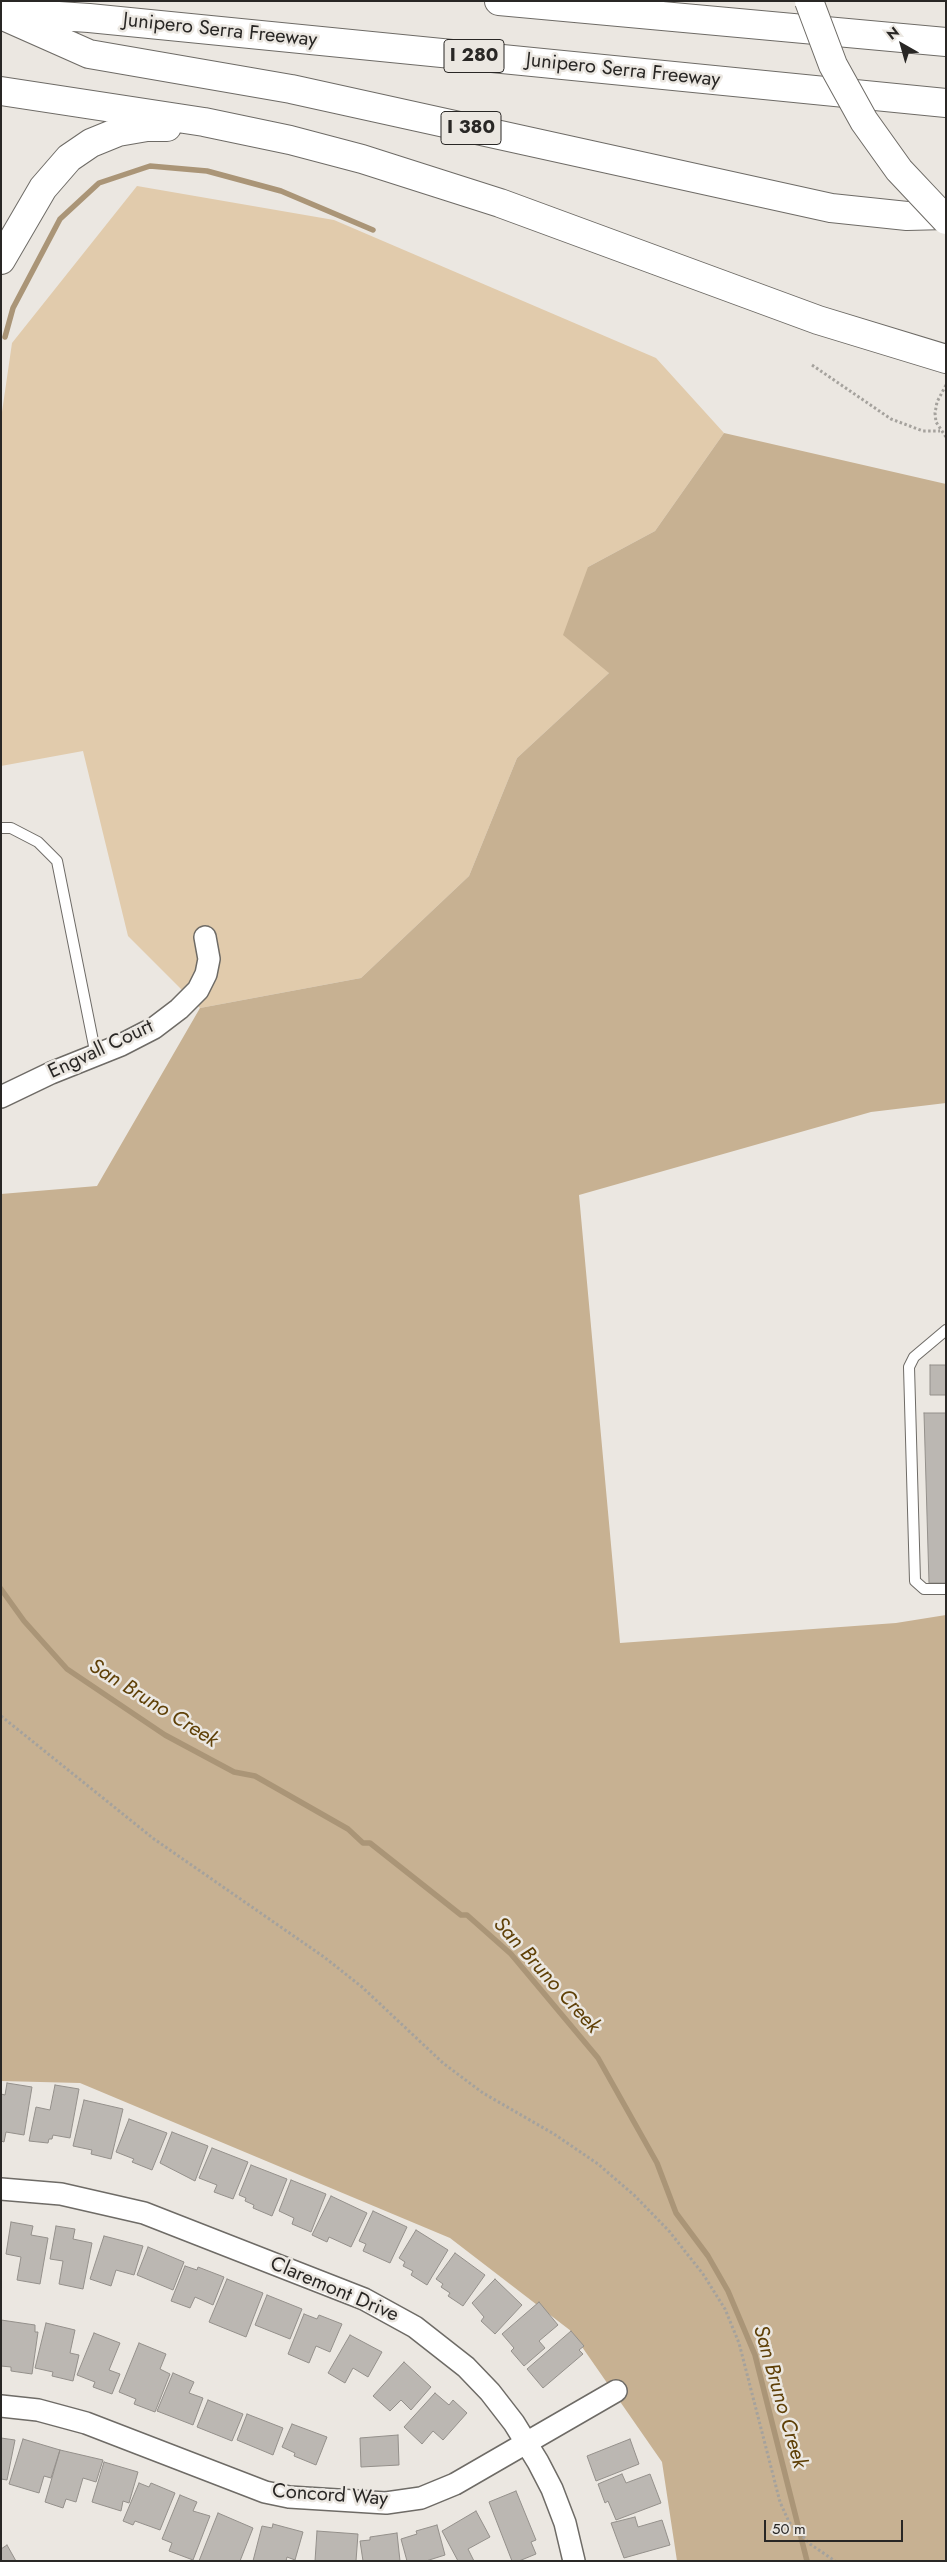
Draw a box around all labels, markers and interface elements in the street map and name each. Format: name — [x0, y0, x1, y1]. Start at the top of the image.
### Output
street label: Junipero Serra Freeway — [122, 9, 318, 53]
north arrow — [877, 20, 927, 70]
text: N — [882, 22, 903, 44]
road number: I 280 — [444, 40, 504, 72]
street label: Junipero Serra Freeway — [525, 49, 721, 93]
road number: I 380 — [441, 112, 501, 144]
street label: Engvall Court — [45, 1015, 157, 1085]
water label: San Bruno Creek — [84, 1654, 222, 1754]
water label: San Bruno Creek — [487, 1913, 605, 2039]
street label: Claremont Drive — [266, 2252, 402, 2328]
water label: San Bruno Creek — [747, 2323, 811, 2471]
street label: Concord Way — [271, 2480, 389, 2512]
scale bar — [767, 2510, 906, 2542]
text: 50 m — [772, 2518, 806, 2540]

